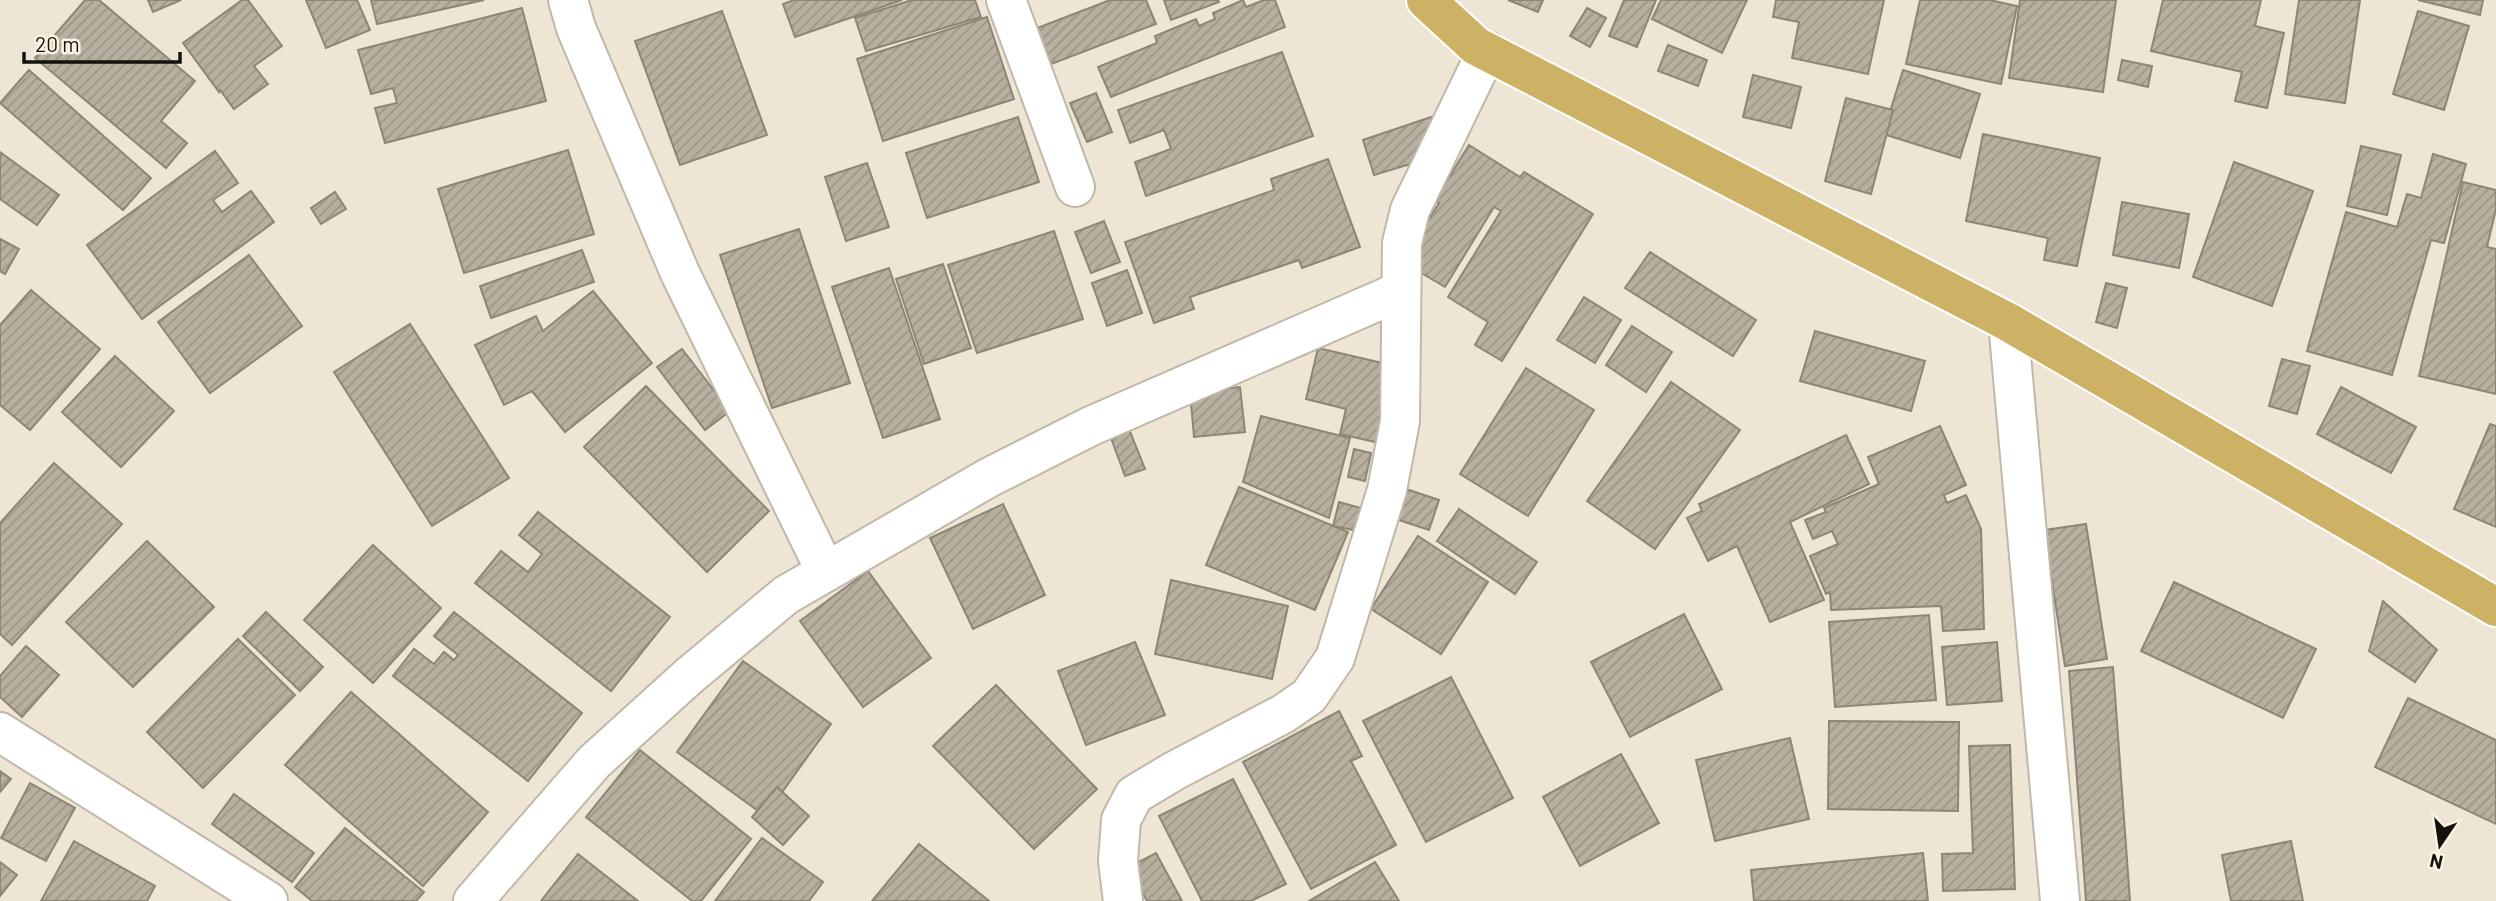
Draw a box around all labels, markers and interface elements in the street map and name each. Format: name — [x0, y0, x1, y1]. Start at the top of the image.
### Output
scale bar — [24, 21, 180, 65]
text: 20 m — [35, 31, 80, 56]
north arrow — [2405, 810, 2475, 880]
text: N — [2427, 849, 2445, 875]

